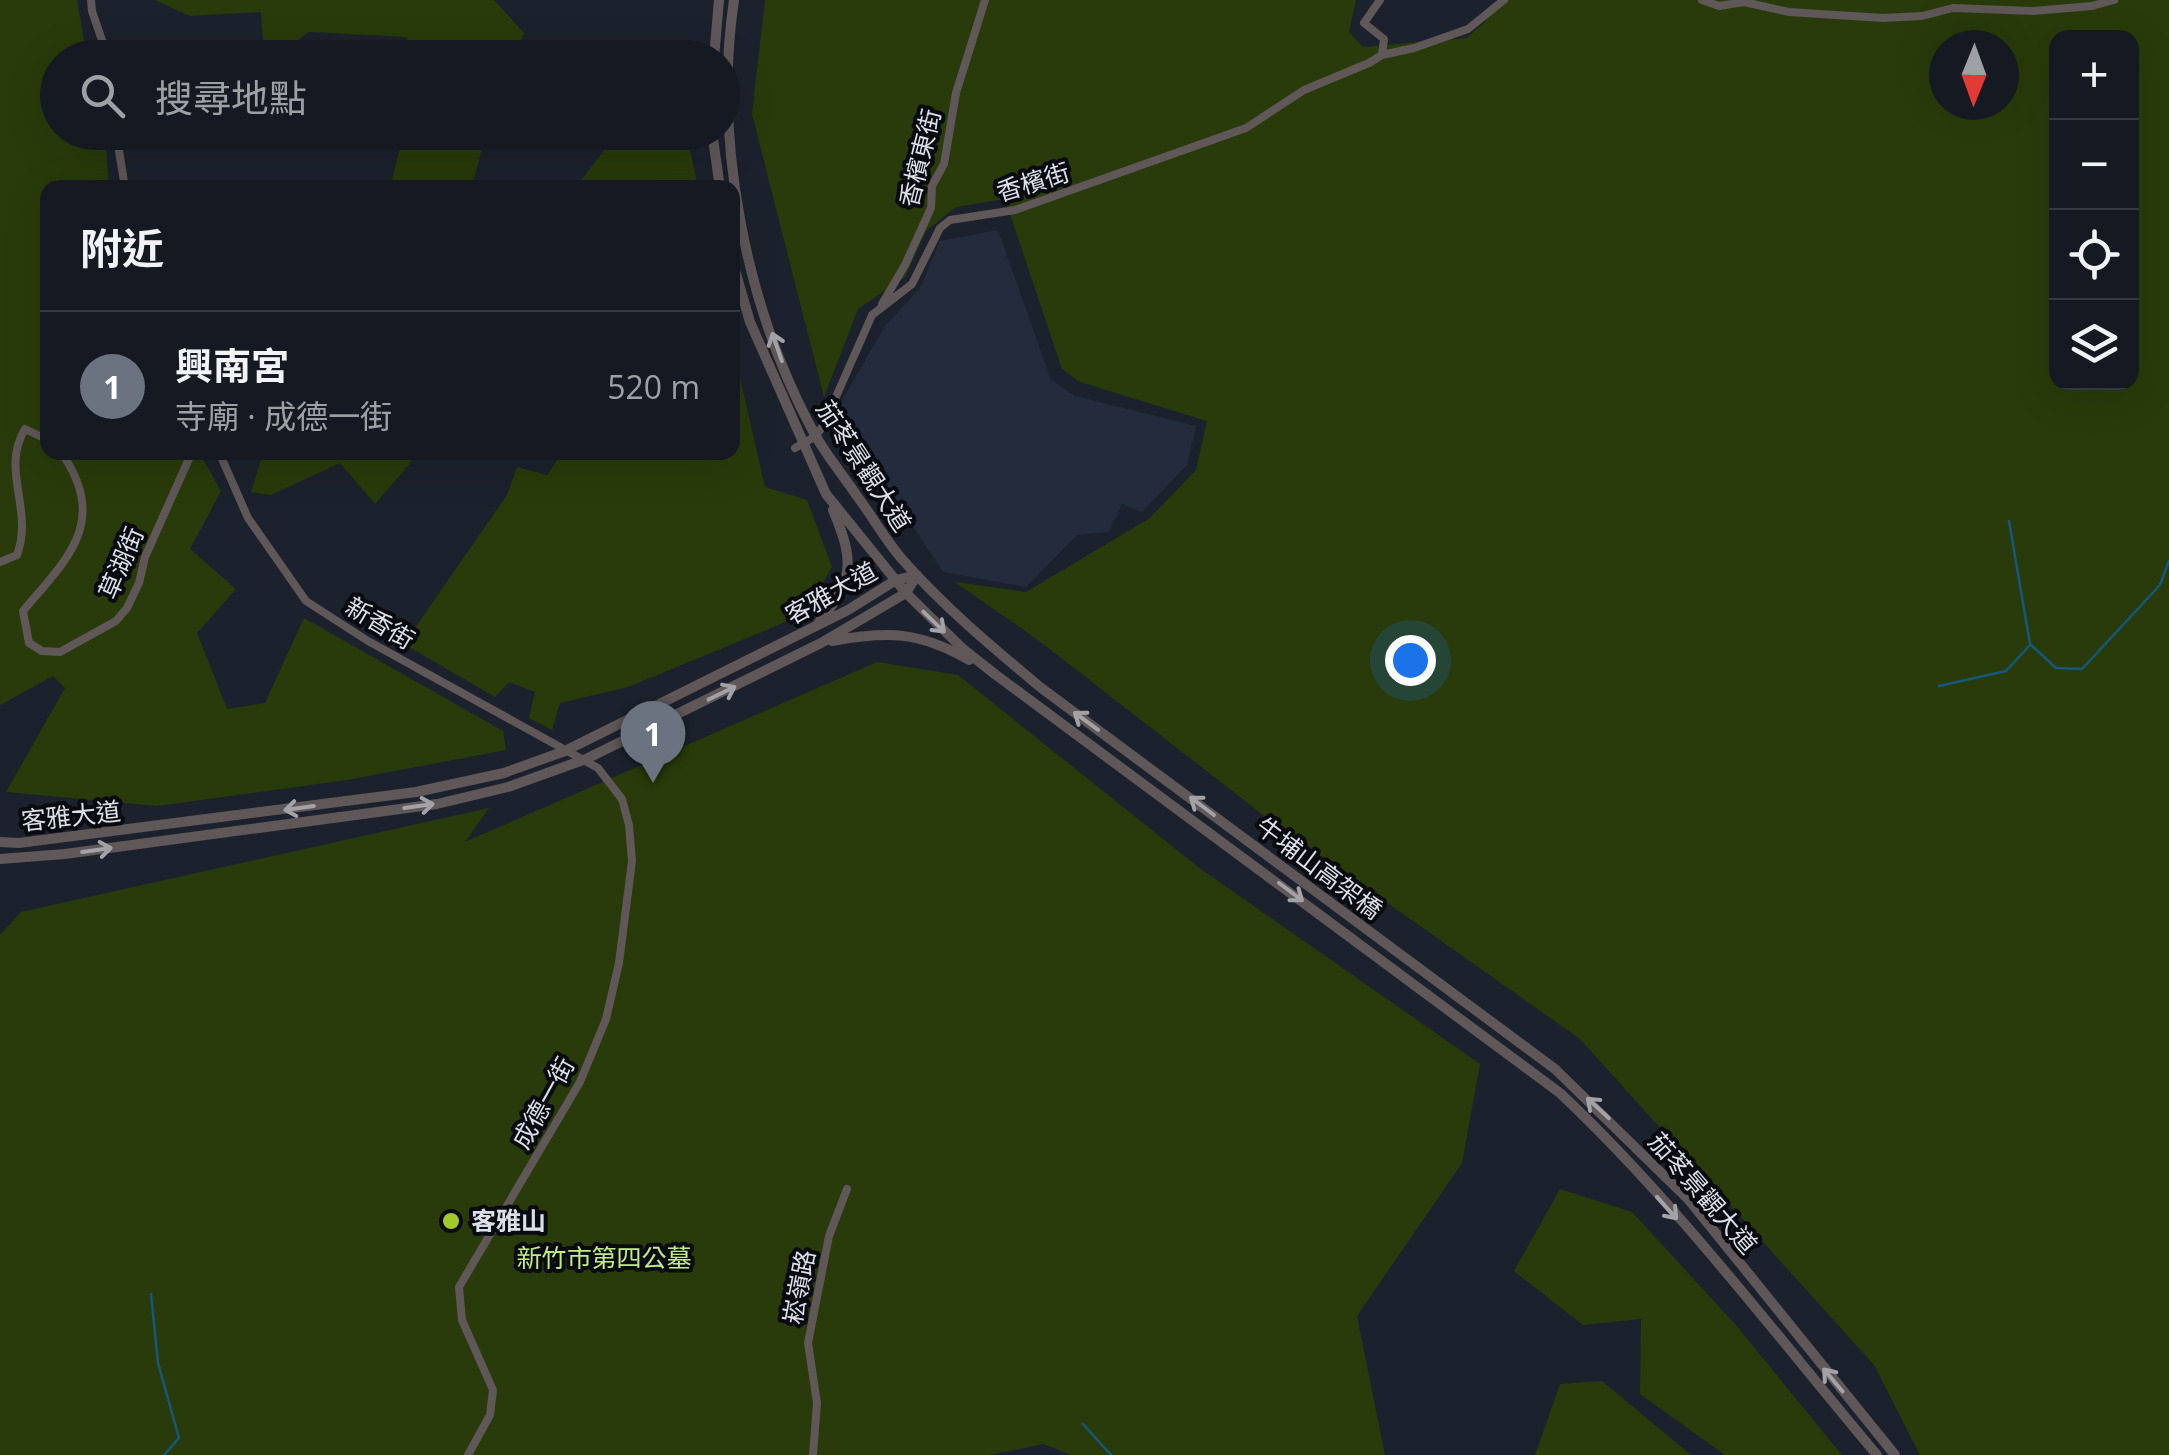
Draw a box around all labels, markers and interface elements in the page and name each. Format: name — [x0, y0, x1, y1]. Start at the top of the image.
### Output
north arrow — [1929, 30, 2019, 120]
map controls — [2049, 30, 2139, 390]
button: + — [2049, 30, 2139, 120]
search box — [40, 40, 740, 150]
icon: search — [75, 68, 130, 123]
text: 搜尋地點 — [155, 71, 307, 123]
street label: 香檳東街 — [890, 105, 948, 210]
button: − — [2049, 120, 2139, 210]
street label: 香檳街 — [992, 154, 1074, 208]
button: locate — [2049, 210, 2139, 300]
text: 附近 — [80, 219, 164, 276]
button: layers — [2049, 300, 2139, 390]
one-way arrow — [766, 331, 784, 363]
text: 興南宮 — [175, 339, 289, 391]
text: 1 — [103, 365, 122, 408]
text: 520 m — [607, 365, 700, 408]
street label: 茄苳景觀大道 — [810, 393, 920, 538]
text: 寺廟 · 成德一街 — [175, 394, 392, 437]
street label: 草湖街 — [90, 521, 150, 604]
street label: 客雅大道 — [779, 553, 882, 631]
street label: 新香街 — [340, 588, 421, 656]
one-way arrow — [922, 609, 946, 633]
your location — [1385, 635, 1436, 686]
one-way arrow — [706, 683, 736, 702]
pin: 1 — [620, 700, 686, 783]
one-way arrow — [1073, 710, 1100, 731]
street label: 客雅大道 — [19, 793, 122, 837]
one-way arrow — [1189, 796, 1216, 817]
one-way arrow — [402, 797, 435, 815]
one-way arrow — [284, 800, 316, 818]
street label: 牛埔山高架橋 — [1249, 808, 1390, 926]
one-way arrow — [80, 840, 112, 859]
one-way arrow — [1277, 882, 1304, 903]
street label: 成德一街 — [503, 1051, 581, 1154]
one-way arrow — [1585, 1097, 1611, 1121]
street label: 茄苳景觀大道 — [1642, 1125, 1766, 1260]
one-way arrow — [1656, 1195, 1679, 1220]
place label: 客雅山 — [471, 1203, 546, 1237]
marker: 客雅山 — [440, 1210, 462, 1232]
park label: 新竹市第四公墓 — [516, 1240, 692, 1274]
street label: 崧嶺路 — [774, 1247, 822, 1327]
one-way arrow — [1823, 1367, 1845, 1393]

